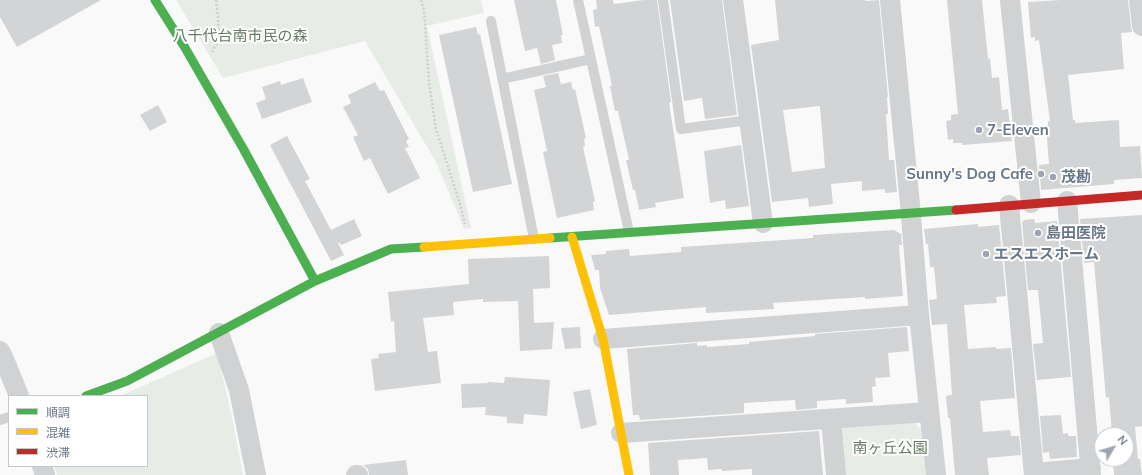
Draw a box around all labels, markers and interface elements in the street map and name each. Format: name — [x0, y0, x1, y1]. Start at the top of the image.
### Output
park label: 八千代台南市民の森 — [173, 27, 307, 45]
place label: 7-Eleven — [987, 121, 1049, 139]
marker: 7-Eleven — [974, 125, 984, 135]
place label: Sunny's Dog Cafe — [906, 165, 1033, 183]
place label: 茂勘 — [1061, 168, 1091, 186]
marker: Sunny's Dog Cafe — [1036, 169, 1046, 179]
marker: 茂勘 — [1048, 172, 1058, 182]
place label: 島田医院 — [1046, 224, 1106, 242]
marker: 島田医院 — [1033, 228, 1043, 238]
place label: エスエスホーム — [994, 245, 1099, 263]
marker: エスエスホーム — [981, 249, 991, 259]
legend — [8, 395, 148, 467]
text: 順調 — [46, 405, 70, 420]
text: 混雑 — [46, 425, 70, 440]
north arrow — [1094, 427, 1134, 467]
text: N — [1115, 433, 1131, 448]
park label: 南ヶ丘公園 — [853, 439, 927, 457]
text: 渋滞 — [46, 445, 70, 460]

